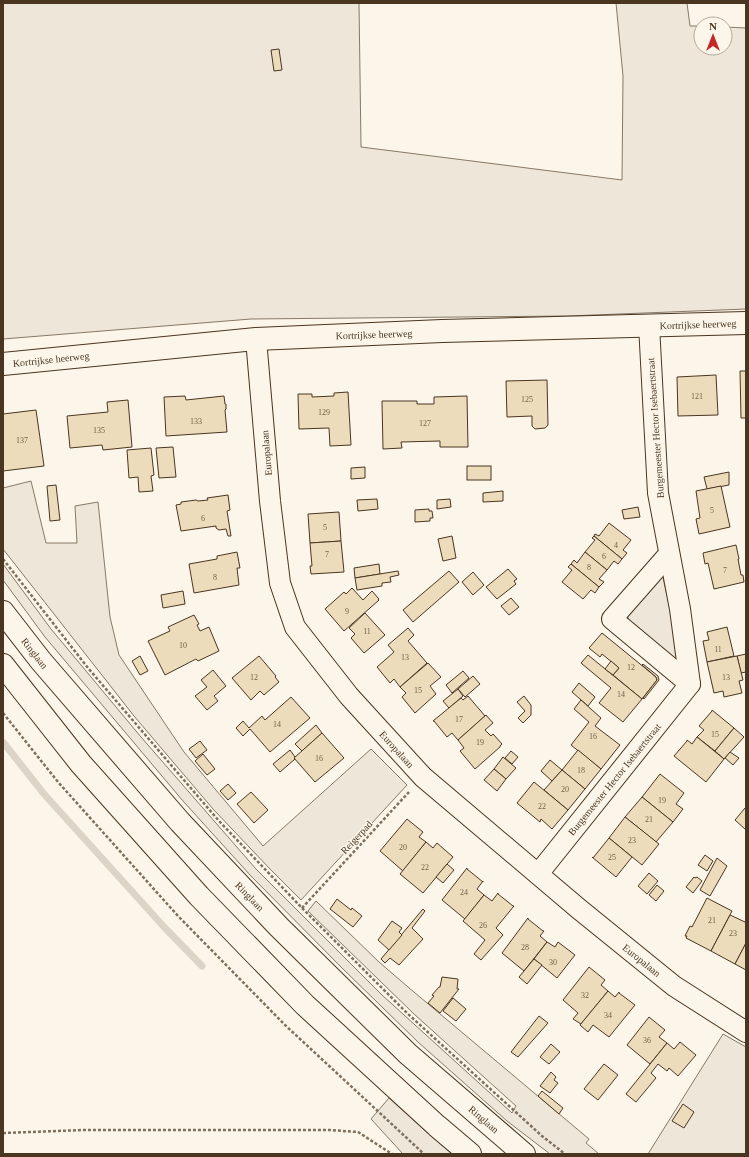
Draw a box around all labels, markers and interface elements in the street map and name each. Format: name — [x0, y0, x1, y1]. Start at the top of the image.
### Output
north arrow — [693, 16, 733, 56]
text: N — [709, 20, 717, 32]
street label: Kortrijkse heerweg — [659, 318, 737, 331]
street label: Kortrijkse heerweg — [335, 328, 413, 341]
street label: Kortrijkse heerweg — [12, 350, 90, 369]
street label: Burgemeester Hector Isebaertstraat — [645, 357, 666, 499]
house number: 121 — [691, 392, 703, 401]
house number: 125 — [521, 395, 533, 404]
house number: 129 — [318, 408, 330, 417]
house number: 133 — [190, 417, 202, 426]
house number: 127 — [419, 419, 431, 428]
house number: 135 — [93, 426, 105, 435]
street label: Europalaan — [259, 430, 274, 476]
house number: 137 — [16, 436, 28, 445]
house number: 5 — [710, 506, 714, 515]
house number: 6 — [201, 514, 205, 523]
house number: 5 — [323, 523, 327, 532]
house number: 4 — [614, 541, 618, 550]
house number: 7 — [325, 550, 329, 559]
house number: 6 — [602, 552, 606, 561]
house number: 8 — [587, 563, 591, 572]
house number: 7 — [723, 566, 727, 575]
house number: 8 — [213, 573, 217, 582]
house number: 9 — [345, 607, 349, 616]
house number: 11 — [363, 627, 371, 636]
street label: Ringlaan — [19, 636, 50, 671]
house number: 10 — [179, 641, 187, 650]
house number: 11 — [714, 645, 722, 654]
house number: 13 — [401, 653, 409, 662]
house number: 12 — [627, 663, 635, 672]
house number: 12 — [250, 673, 258, 682]
house number: 13 — [722, 673, 730, 682]
house number: 15 — [414, 686, 422, 695]
house number: 14 — [617, 690, 625, 699]
house number: 17 — [455, 715, 463, 724]
house number: 14 — [273, 720, 281, 729]
street label: Burgemeester Hector Isebaertstraat — [566, 721, 663, 838]
street label: Europalaan — [377, 729, 416, 770]
house number: 15 — [711, 730, 719, 739]
house number: 16 — [589, 732, 597, 741]
house number: 19 — [476, 738, 484, 747]
house number: 16 — [315, 754, 323, 763]
house number: 18 — [577, 766, 585, 775]
house number: 20 — [561, 785, 569, 794]
house number: 19 — [658, 796, 666, 805]
house number: 22 — [538, 802, 546, 811]
house number: 21 — [645, 815, 653, 824]
street label: Reigerpad — [338, 819, 374, 856]
house number: 23 — [628, 836, 636, 845]
house number: 20 — [399, 843, 407, 852]
house number: 25 — [608, 853, 616, 862]
house number: 22 — [421, 863, 429, 872]
street label: Ringlaan — [233, 880, 266, 913]
house number: 24 — [460, 888, 468, 897]
house number: 21 — [708, 916, 716, 925]
house number: 26 — [479, 921, 487, 930]
house number: 23 — [729, 929, 737, 938]
street label: Europalaan — [621, 942, 663, 979]
house number: 28 — [521, 943, 529, 952]
house number: 30 — [549, 958, 557, 967]
house number: 32 — [581, 991, 589, 1000]
house number: 34 — [604, 1011, 612, 1020]
house number: 36 — [643, 1036, 651, 1045]
street label: Ringlaan — [466, 1103, 501, 1135]

